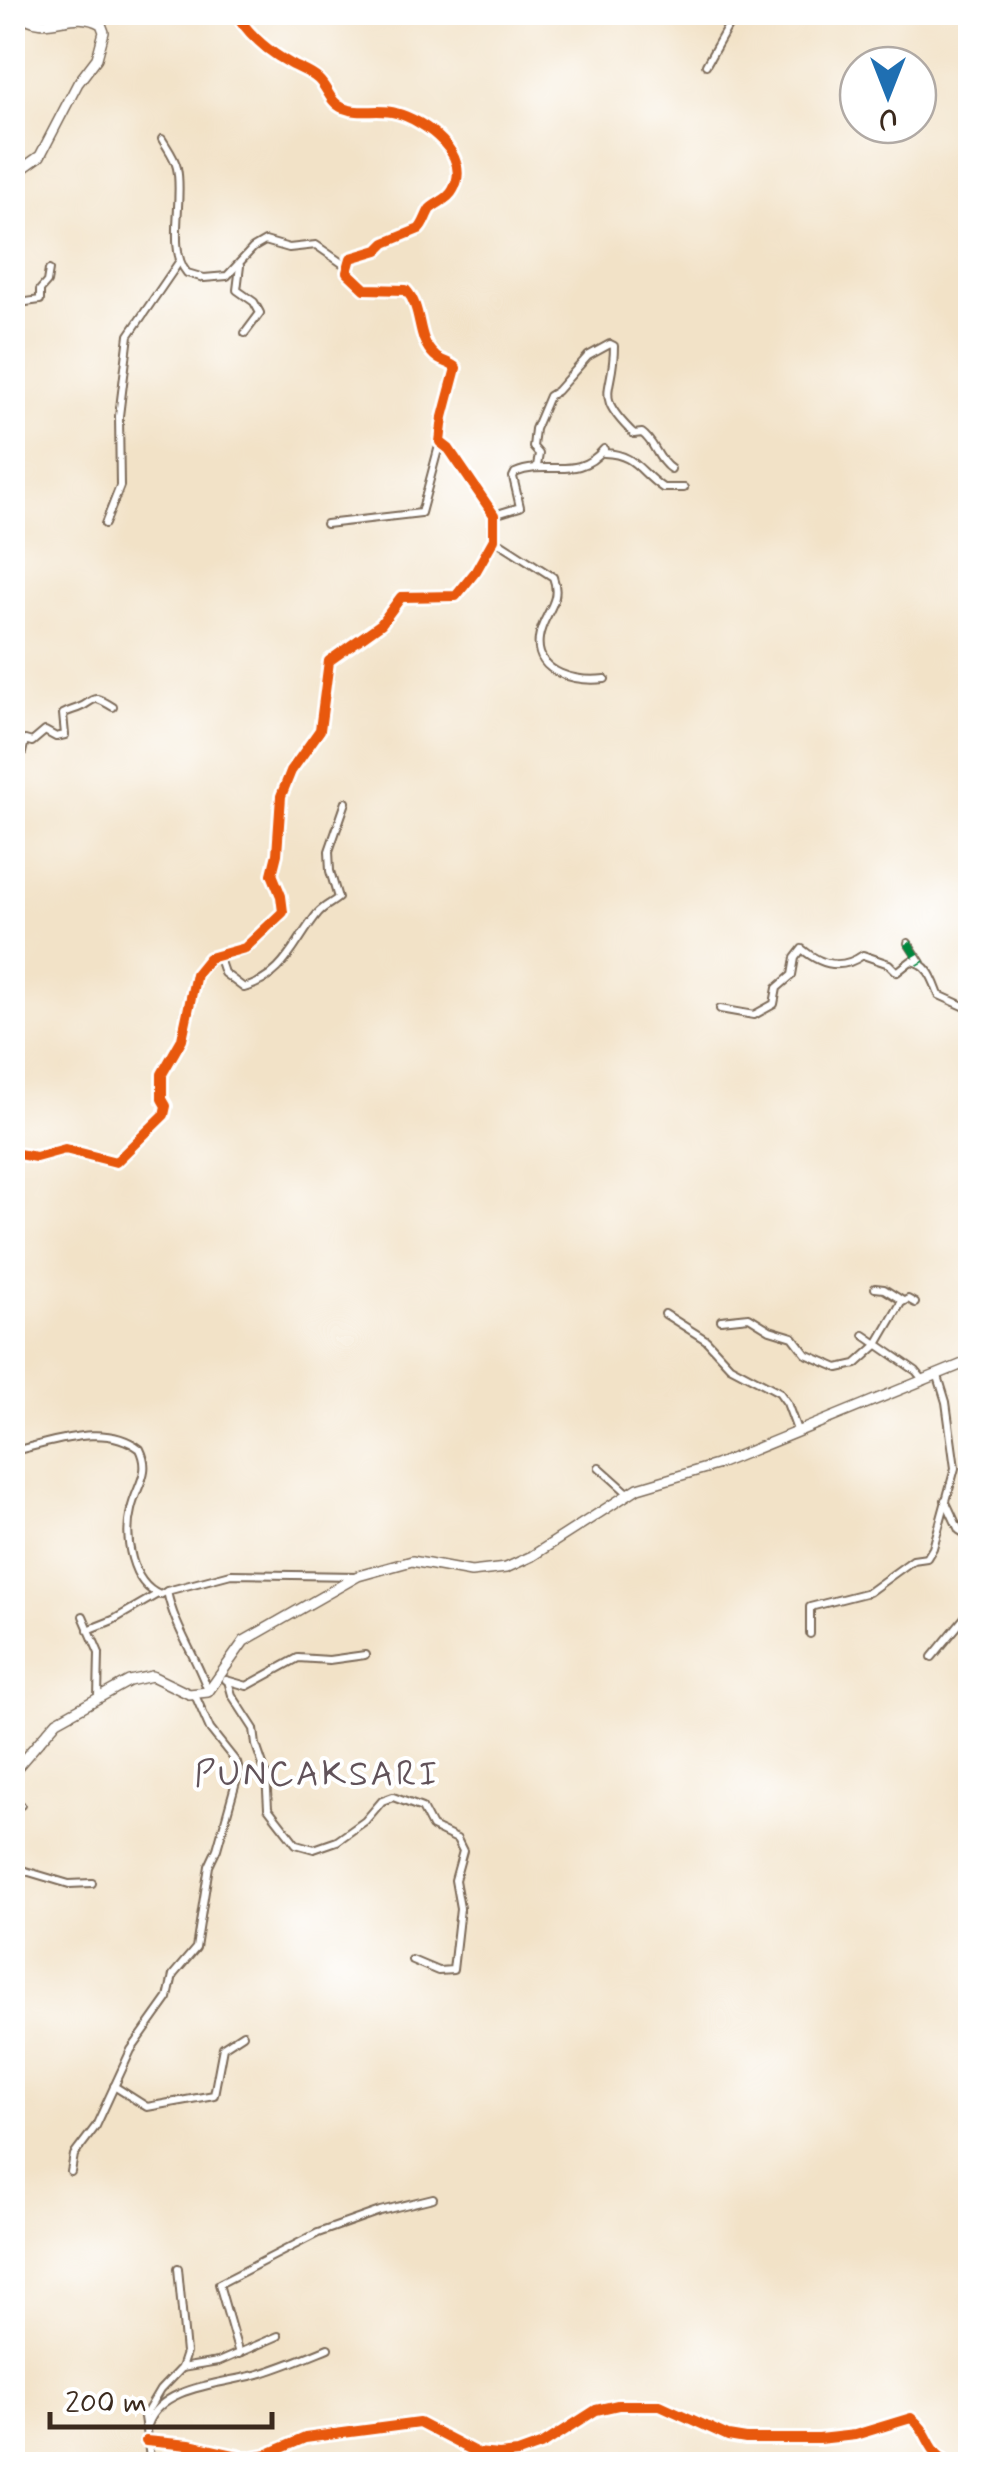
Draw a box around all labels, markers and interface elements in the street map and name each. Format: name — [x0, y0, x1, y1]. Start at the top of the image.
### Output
north arrow — [838, 45, 938, 145]
text: U — [879, 99, 897, 136]
district label: PUNCAKSARI — [194, 1752, 440, 1798]
scale bar — [50, 2367, 272, 2429]
text: 200 m — [65, 2384, 147, 2423]

